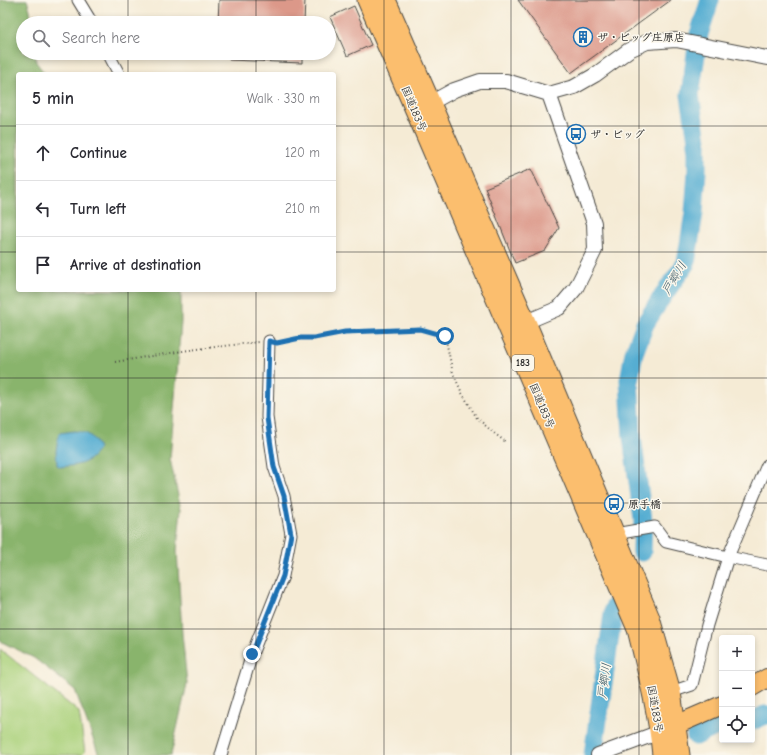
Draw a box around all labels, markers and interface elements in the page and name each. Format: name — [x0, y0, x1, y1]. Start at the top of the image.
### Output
search box — [16, 16, 336, 60]
building icon: ザ・ビッグ庄原店 — [572, 26, 594, 48]
icon: search — [30, 27, 52, 49]
text: Search here — [62, 29, 140, 47]
place label: ザ・ビッグ庄原店 — [597, 31, 685, 44]
street label: 国道183号 — [399, 84, 429, 134]
text: 5 min — [32, 89, 74, 108]
text: Walk · 330 m — [247, 91, 320, 106]
bus stop icon: ザ・ビッグ — [565, 123, 587, 145]
place label: ザ・ビッグ — [590, 128, 645, 141]
icon: ahead — [32, 142, 54, 164]
text: Continue — [70, 144, 127, 162]
text: 120 m — [285, 145, 320, 160]
icon: left — [32, 198, 54, 220]
text: Turn left — [70, 200, 126, 218]
text: 210 m — [285, 201, 320, 216]
icon: arrive — [32, 254, 54, 276]
text: Arrive at destination — [70, 256, 201, 274]
water label: 戸郷川 — [659, 259, 689, 297]
route start — [436, 327, 454, 345]
road number: 183 — [512, 355, 534, 371]
street label: 国道183号 — [527, 381, 557, 431]
bus stop icon: 原手橋 — [603, 493, 625, 515]
place label: 原手橋 — [628, 498, 661, 511]
map controls — [719, 635, 755, 743]
button: + — [719, 635, 755, 671]
route end — [243, 645, 261, 663]
water label: 戸郷川 — [595, 662, 613, 700]
button: − — [719, 671, 755, 707]
street label: 国道183号 — [644, 684, 666, 734]
button: locate — [719, 707, 755, 743]

